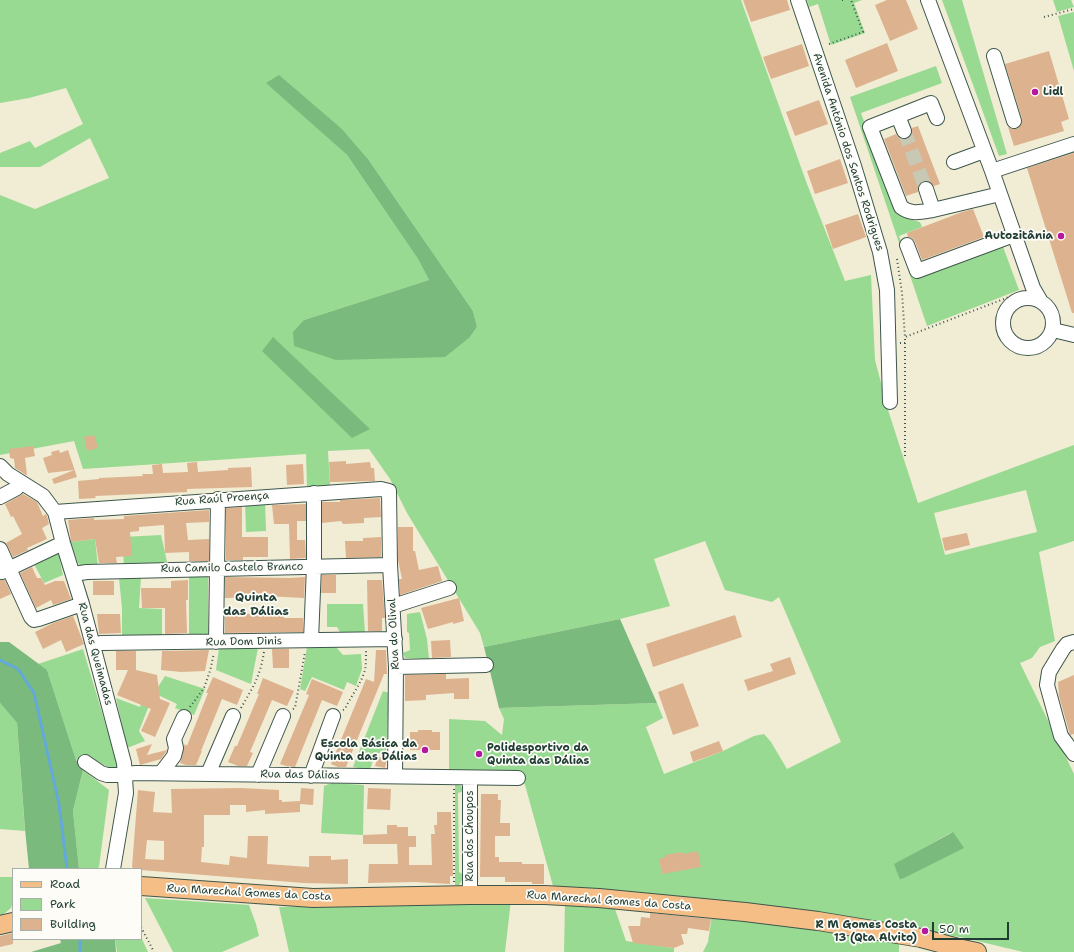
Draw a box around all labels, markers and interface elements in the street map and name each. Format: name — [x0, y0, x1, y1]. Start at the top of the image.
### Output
street label: Avenida António dos Santos Rodrigues — [810, 51, 886, 253]
place label: Lidl — [1043, 85, 1063, 99]
marker: Lidl — [1030, 87, 1040, 97]
place label: Autozitânia — [985, 229, 1053, 243]
marker: Autozitânia — [1056, 231, 1066, 241]
street label: Rua Raúl Proença — [175, 489, 269, 509]
street label: Rua Camilo Castelo Branco — [160, 560, 304, 576]
district label: Quinta das Dálias — [223, 591, 289, 619]
street label: Rua do Olival — [386, 598, 402, 670]
street label: Rua das Queimadas — [75, 601, 115, 707]
street label: Rua Dom Dinis — [206, 635, 282, 649]
place label: Escola Básica da Quinta das Dálias — [315, 737, 417, 763]
place label: Polidesportivo da Quinta das Dálias — [487, 741, 589, 767]
marker: Escola Básica da Quinta das Dálias — [420, 745, 430, 755]
marker: Polidesportivo da Quinta das Dálias — [474, 749, 484, 759]
street label: Rua das Dálias — [260, 768, 340, 782]
street label: Rua dos Choupos — [463, 790, 477, 882]
legend — [12, 868, 142, 940]
text: Road — [50, 876, 80, 892]
street label: Rua Marechal Gomes da Costa — [166, 882, 332, 904]
street label: Rua Marechal Gomes da Costa — [526, 889, 692, 913]
text: Park — [50, 896, 76, 912]
scale bar — [934, 914, 1011, 940]
text: Building — [50, 916, 96, 932]
place label: R M Gomes Costa 13 (Qta Alvito) — [816, 918, 917, 944]
text: 50 m — [939, 921, 969, 937]
marker: R M Gomes Costa 13 (Qta Alvito) — [920, 926, 930, 936]

